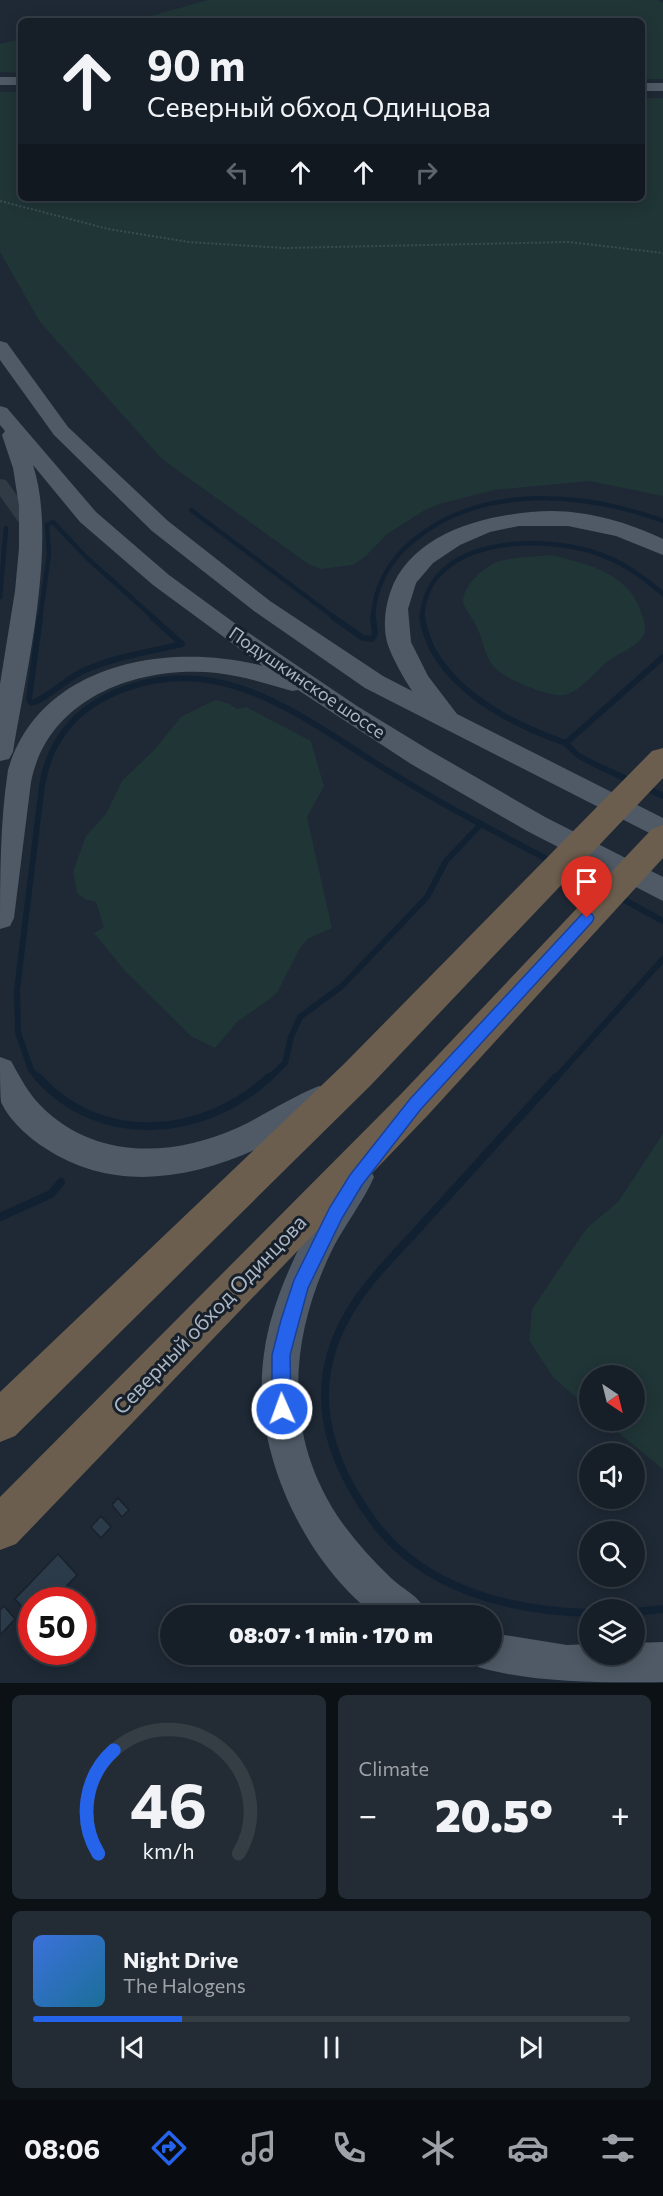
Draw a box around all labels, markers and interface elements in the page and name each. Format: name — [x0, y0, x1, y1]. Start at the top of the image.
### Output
text: 90 m — [147, 38, 246, 90]
icon: ahead — [48, 42, 126, 120]
text: Северный обход Одинцова — [147, 90, 491, 123]
icon: left — [221, 156, 254, 189]
icon: ahead — [284, 156, 317, 189]
icon: ahead — [347, 156, 380, 189]
icon: right — [410, 156, 443, 189]
street label: Подушкинское шоссе — [225, 622, 390, 743]
pin — [561, 856, 612, 918]
icon: arrive — [570, 865, 603, 898]
street label: Северный обход Одинцова — [107, 1209, 311, 1419]
north arrow — [579, 1365, 645, 1431]
map controls — [579, 1365, 645, 1665]
position arrow — [250, 1377, 314, 1441]
button: sound — [579, 1443, 645, 1509]
button: search — [579, 1521, 645, 1587]
speed limit sign: 50 — [18, 1587, 96, 1665]
button: layers — [579, 1599, 645, 1665]
text: 08:07 · 1 min · 170 m — [229, 1621, 433, 1648]
text: Climate — [359, 1756, 429, 1780]
text: 46 — [130, 1765, 207, 1841]
text: 20.5° — [435, 1786, 553, 1841]
text: − — [359, 1793, 377, 1834]
text: + — [611, 1793, 630, 1834]
text: km/h — [143, 1837, 195, 1863]
text: Night Drive — [123, 1946, 238, 1973]
text: The Halogens — [123, 1973, 246, 1997]
icon: previous — [116, 2031, 149, 2064]
icon: pause — [315, 2031, 348, 2064]
icon: next — [514, 2031, 547, 2064]
icon: directions — [148, 2127, 190, 2169]
icon: music — [238, 2127, 280, 2169]
icon: phone — [328, 2127, 370, 2169]
icon: climate — [417, 2127, 459, 2169]
icon: car — [507, 2127, 549, 2169]
icon: filters — [597, 2127, 639, 2169]
text: 08:06 — [24, 2132, 100, 2165]

